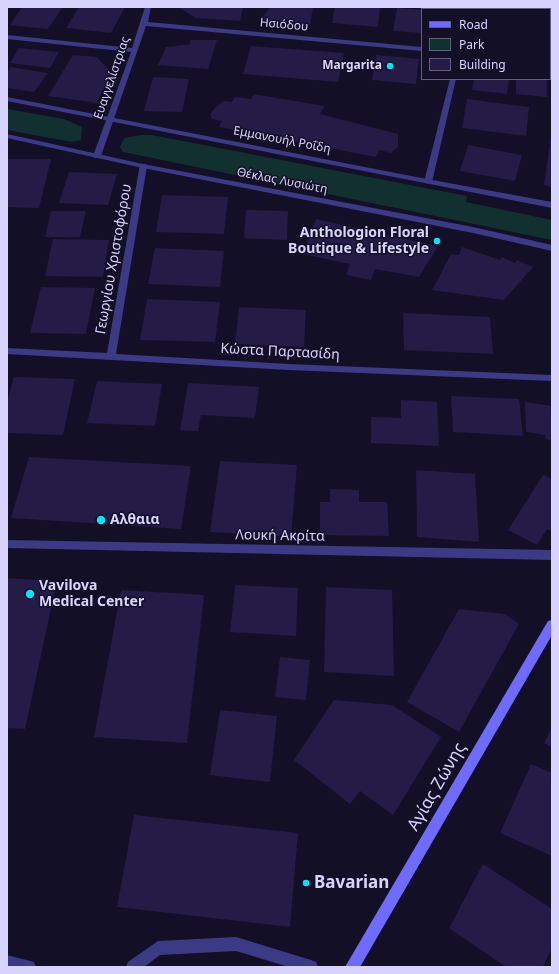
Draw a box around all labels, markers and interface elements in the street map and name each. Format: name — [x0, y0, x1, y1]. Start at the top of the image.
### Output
legend — [421, 8, 551, 80]
street label: Ησιόδου — [259, 16, 309, 34]
text: Road — [459, 16, 488, 33]
street label: Ευαγγελίστριας — [91, 35, 133, 121]
text: Park — [459, 36, 484, 53]
text: Building — [459, 56, 506, 73]
place label: Margarita — [322, 59, 382, 73]
marker: Margarita — [385, 61, 395, 71]
street label: Εμμανουήλ Ροΐδη — [232, 124, 332, 156]
street label: Θέκλας Λυσιώτη — [235, 165, 329, 197]
street label: Γεωργίου Χριστοφόρου — [93, 183, 135, 335]
place label: Anthologion Floral Boutique & Lifestyle — [288, 225, 429, 258]
marker: Anthologion Floral Boutique & Lifestyle — [432, 236, 442, 246]
street label: Κώστα Παρτασίδη — [220, 340, 340, 364]
place label: Αλθαια — [110, 512, 160, 528]
marker: Αλθαια — [95, 514, 107, 526]
street label: Λουκή Ακρίτα — [235, 527, 325, 545]
place label: Vavilova Medical Center — [39, 578, 144, 610]
marker: Vavilova Medical Center — [24, 588, 36, 600]
street label: Αγίας Ζώνης — [404, 739, 470, 835]
place label: Bavarian — [314, 873, 389, 893]
marker: Bavarian — [301, 878, 311, 888]

